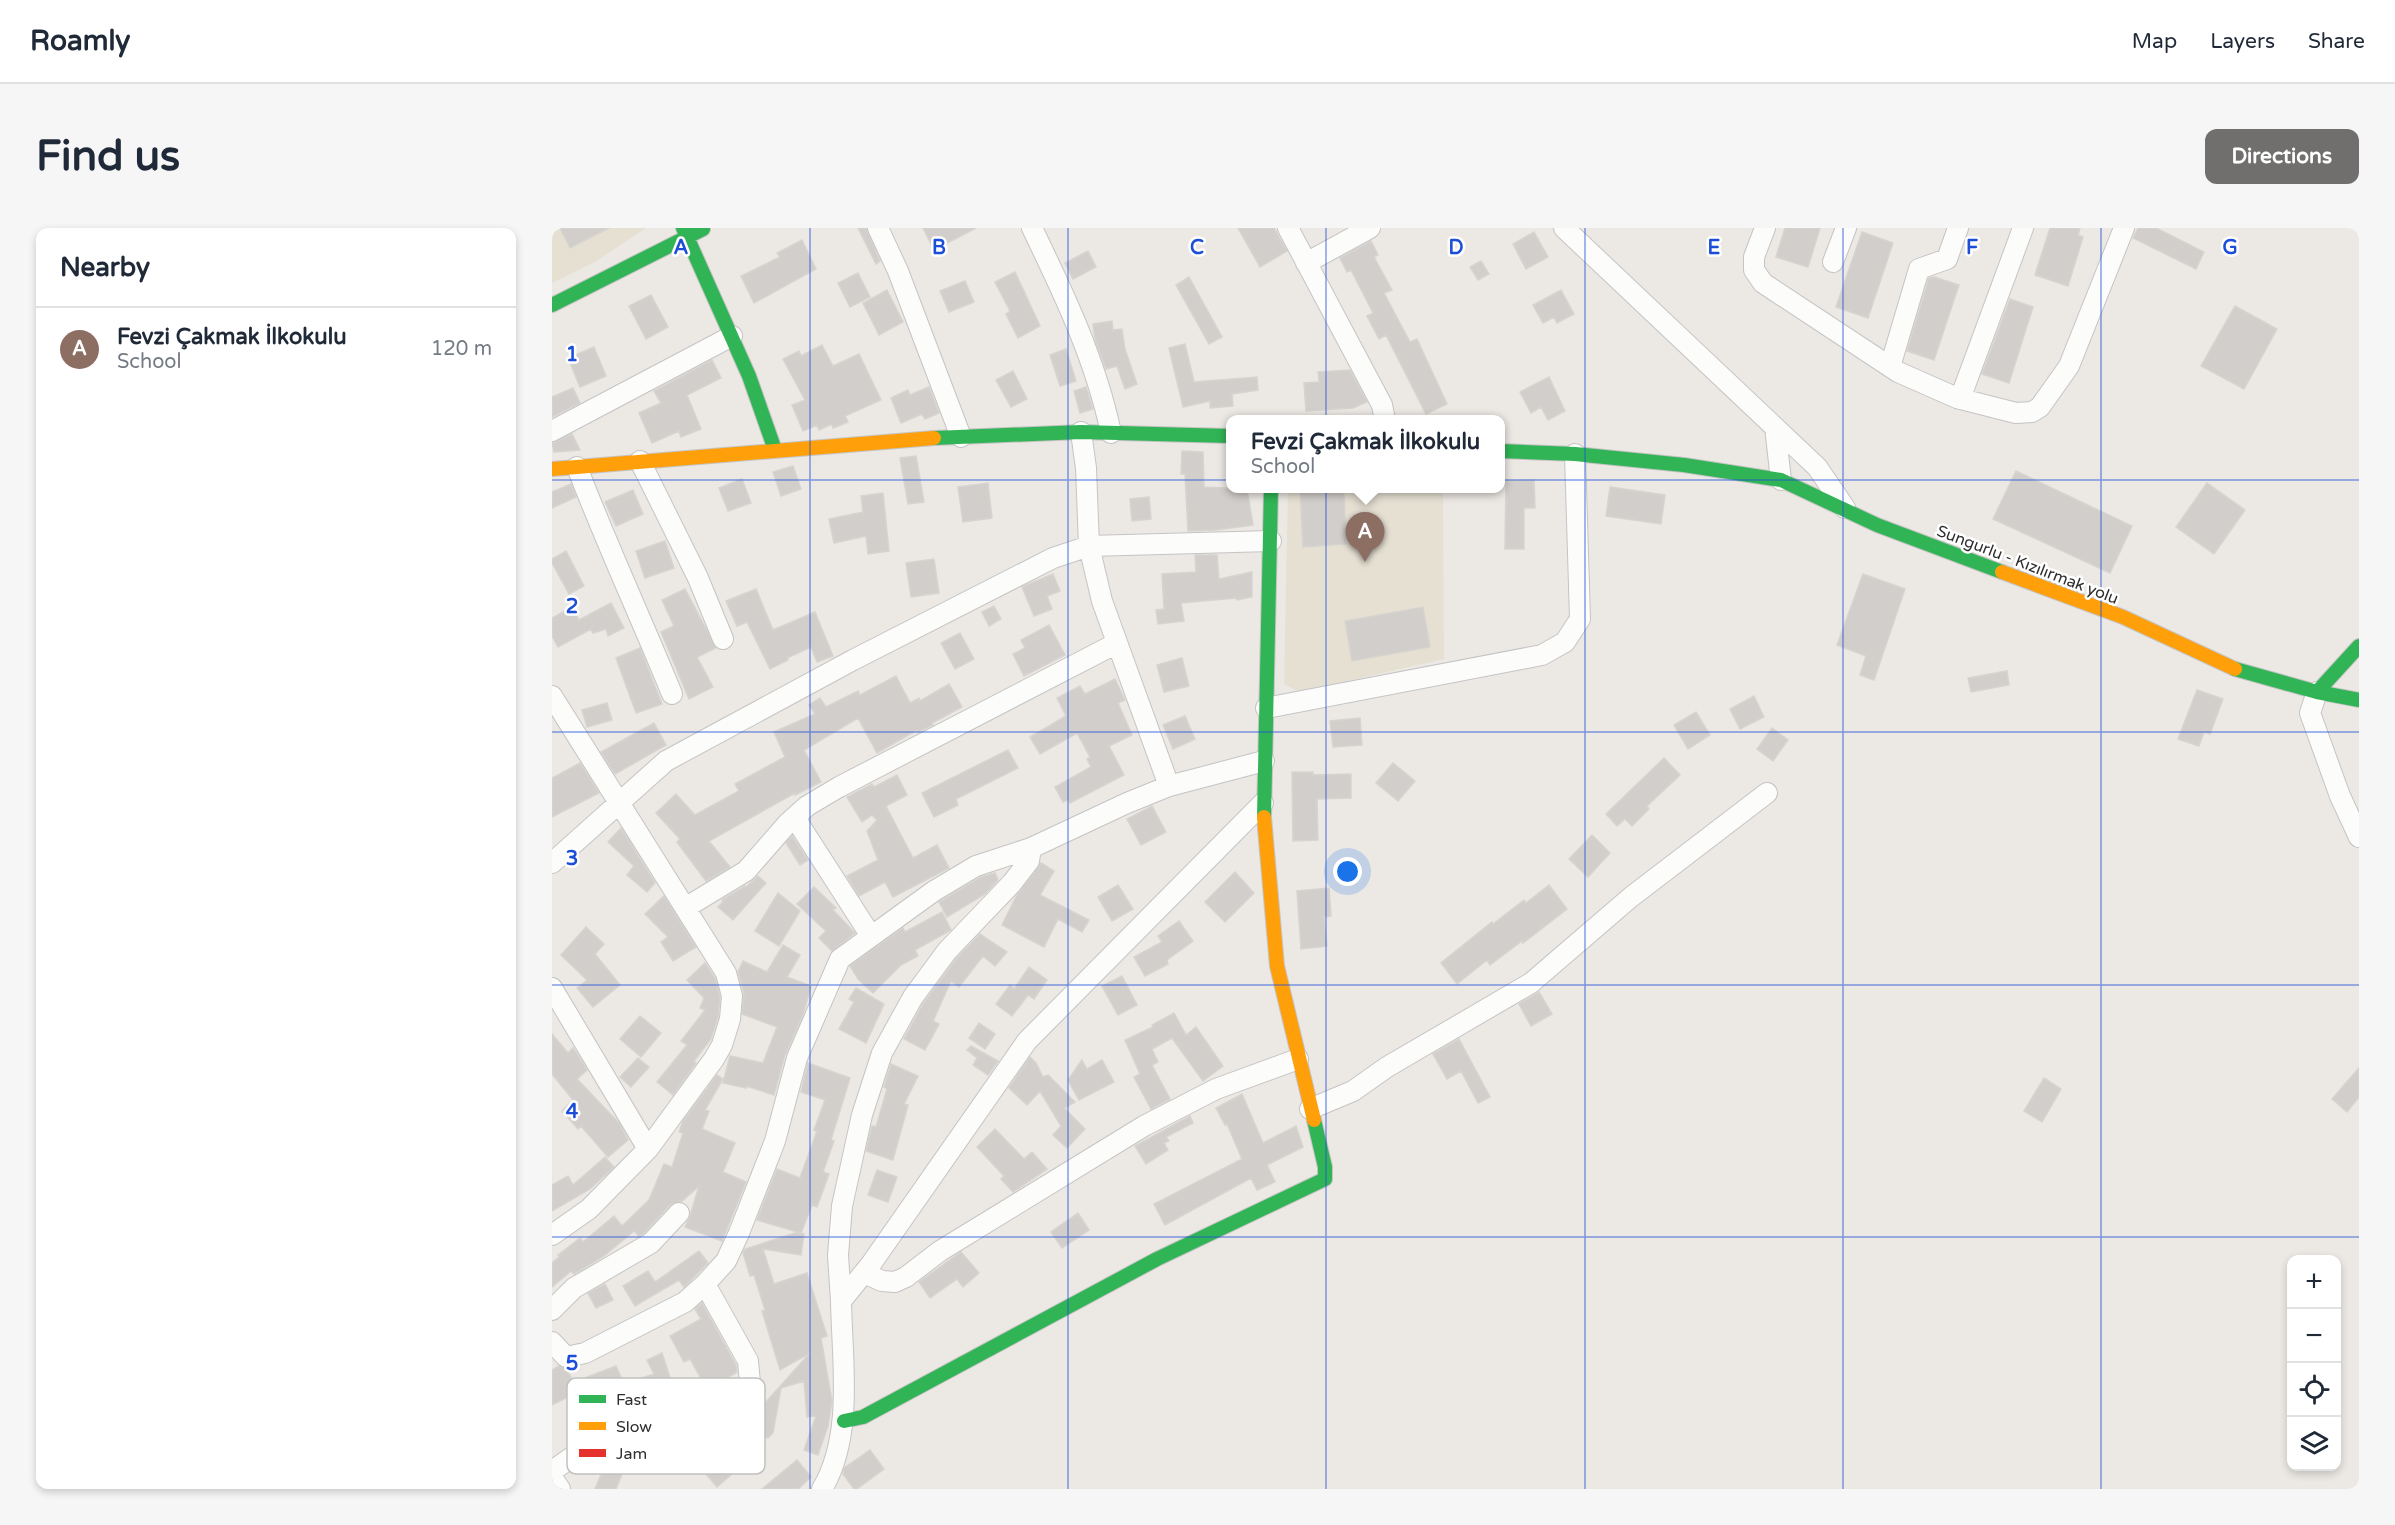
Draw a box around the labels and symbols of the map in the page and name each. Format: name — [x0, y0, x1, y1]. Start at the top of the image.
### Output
text: A — [674, 236, 689, 260]
text: B — [932, 236, 946, 260]
text: C — [1190, 236, 1204, 260]
text: D — [1448, 236, 1464, 260]
text: E — [1708, 236, 1721, 260]
text: F — [1966, 236, 1978, 260]
text: G — [2222, 236, 2238, 260]
text: 1 — [566, 343, 578, 367]
pin: A — [1346, 512, 1384, 562]
street label: Sungurlu - Kızılırmak yolu — [1934, 521, 2121, 609]
text: 2 — [566, 595, 578, 619]
text: 3 — [566, 847, 578, 871]
your location — [1333, 857, 1362, 886]
text: 4 — [566, 1100, 579, 1124]
text: 5 — [566, 1352, 578, 1376]
legend — [567, 1378, 765, 1474]
text: Fast — [616, 1390, 647, 1410]
text: Slow — [616, 1417, 652, 1437]
text: Jam — [616, 1444, 647, 1464]

